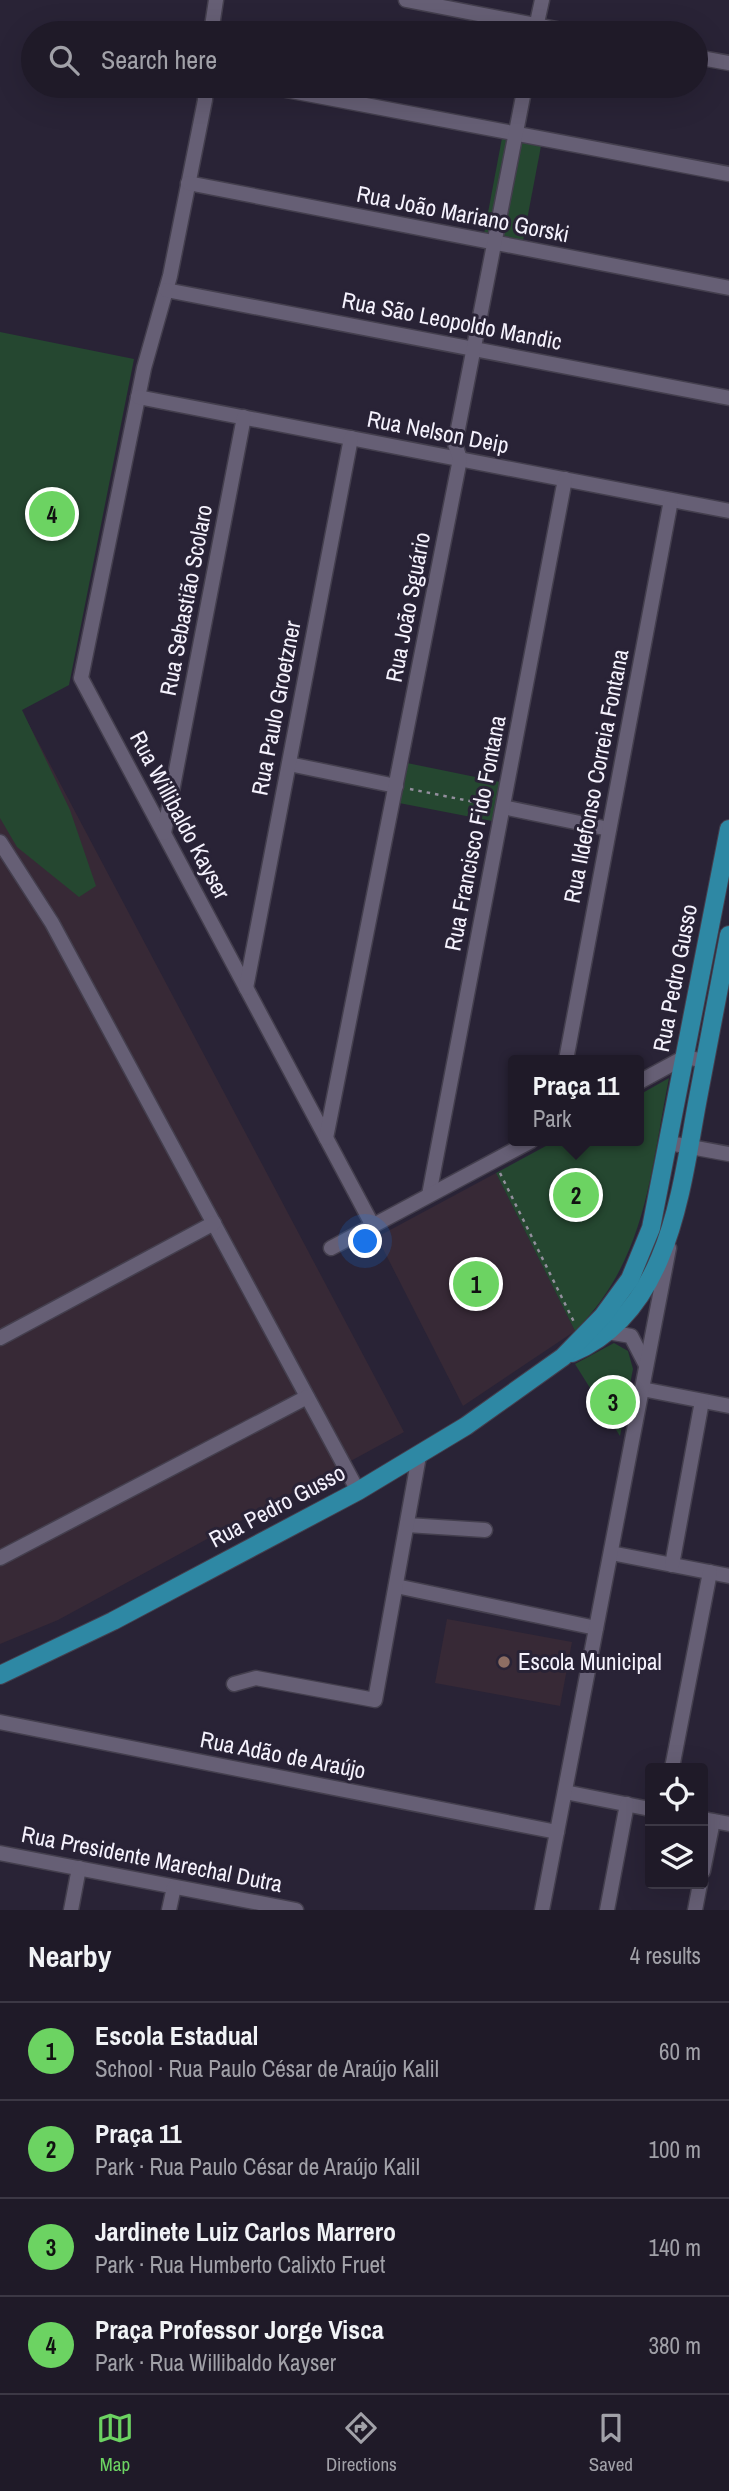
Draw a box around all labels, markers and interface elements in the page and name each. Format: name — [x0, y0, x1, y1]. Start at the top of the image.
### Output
search box — [21, 21, 708, 98]
icon: search — [45, 41, 83, 79]
text: Search here — [101, 42, 217, 77]
street label: Rua João Mariano Gorski — [354, 178, 572, 249]
street label: Rua São Leopoldo Mandic — [340, 284, 565, 357]
street label: Rua Nelson Deip — [365, 403, 512, 460]
pin: 4 — [29, 488, 75, 540]
street label: Rua Sebastião Scolaro — [152, 502, 219, 698]
street label: Rua João Sguário — [378, 529, 437, 684]
street label: Rua Paulo Groetzner — [243, 617, 308, 798]
street label: Rua Ildefonso Correia Fontana — [556, 646, 635, 906]
street label: Rua Francisco Fido Fontana — [436, 712, 513, 953]
street label: Rua Willibaldo Kayser — [123, 725, 238, 905]
street label: Rua Pedro Gusso — [645, 901, 704, 1054]
popup — [508, 1055, 644, 1146]
text: Praça 11 — [533, 1068, 619, 1103]
text: Park — [533, 1103, 572, 1134]
pin: 2 — [553, 1169, 599, 1221]
your location — [348, 1224, 382, 1258]
pin: 1 — [453, 1258, 499, 1310]
pin: 3 — [590, 1376, 636, 1428]
street label: Rua Pedro Gusso — [203, 1457, 350, 1554]
place label: Escola Municipal — [518, 1646, 662, 1677]
marker: Escola Municipal — [496, 1654, 512, 1670]
street label: Rua Adão de Araújo — [198, 1723, 368, 1786]
map controls — [645, 1763, 708, 1889]
button: locate — [645, 1763, 708, 1826]
street label: Rua Presidente Marechal Dutra — [19, 1818, 286, 1899]
button: layers — [645, 1826, 708, 1889]
text: Nearby — [28, 1936, 111, 1976]
text: 4 results — [630, 1940, 701, 1971]
text: Escola Estadual — [95, 2018, 259, 2053]
text: 1 — [46, 2036, 56, 2067]
text: 60 m — [659, 2036, 701, 2067]
text: School · Rua Paulo César de Araújo Kalil — [95, 2053, 439, 2084]
text: Praça 11 — [95, 2116, 182, 2151]
text: 2 — [46, 2134, 56, 2165]
text: 100 m — [649, 2134, 701, 2165]
text: Park · Rua Paulo César de Araújo Kalil — [95, 2151, 420, 2182]
text: Jardinete Luiz Carlos Marrero — [95, 2214, 396, 2249]
text: 3 — [46, 2232, 56, 2263]
text: 140 m — [649, 2232, 701, 2263]
text: Park · Rua Humberto Calixto Fruet — [95, 2249, 385, 2280]
text: Praça Professor Jorge Visca — [95, 2312, 384, 2347]
text: 4 — [46, 2330, 56, 2361]
text: 380 m — [649, 2330, 701, 2361]
text: Park · Rua Willibaldo Kayser — [95, 2347, 336, 2378]
tab: Map — [96, 2409, 134, 2477]
tab: Directions — [326, 2409, 397, 2477]
tab: Saved — [589, 2409, 633, 2477]

